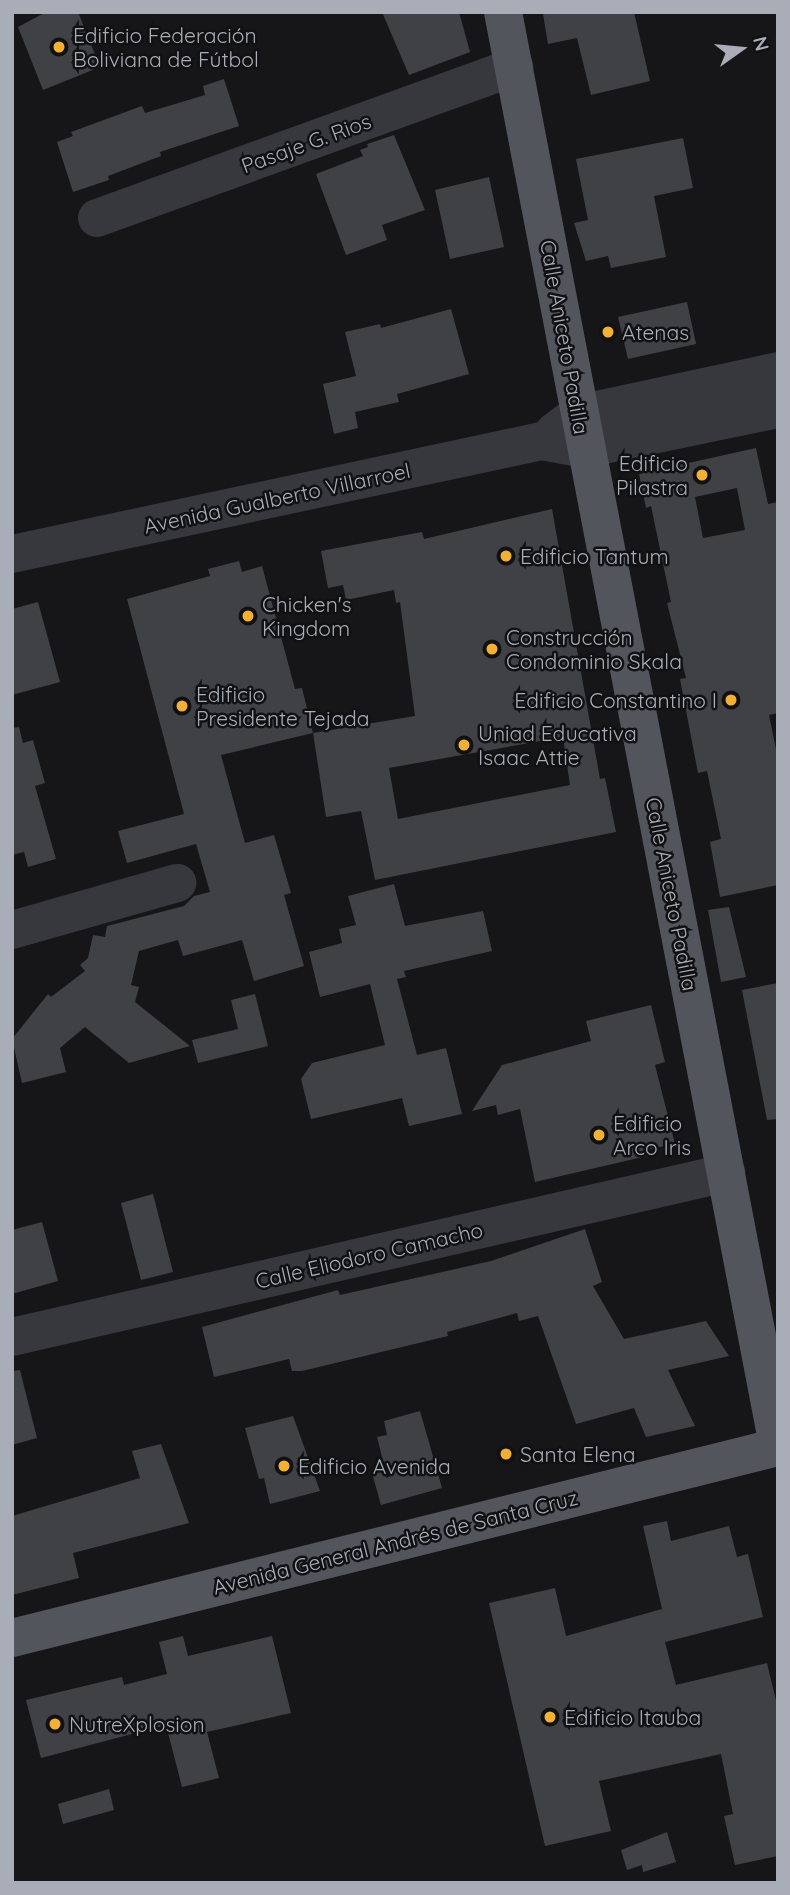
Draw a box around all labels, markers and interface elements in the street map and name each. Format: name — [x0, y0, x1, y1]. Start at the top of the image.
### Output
north arrow — [706, 14, 776, 84]
place label: Edificio Federación Boliviana de Fútbol — [73, 22, 259, 72]
text: N — [748, 34, 775, 53]
marker: Edificio Federación Boliviana de Fútbol — [51, 39, 67, 55]
street label: Pasaje G. Rios — [238, 108, 374, 178]
street label: Calle Aniceto Padilla — [536, 238, 594, 436]
place label: Atenas — [622, 319, 689, 345]
marker: Atenas — [600, 324, 616, 340]
place label: Edificio Pilastra — [616, 450, 688, 500]
street label: Avenida Gualberto Villarroel — [141, 457, 413, 539]
marker: Edificio Pilastra — [694, 467, 710, 483]
place label: Edificio Tantum — [520, 543, 669, 569]
marker: Edificio Tantum — [498, 548, 514, 564]
place label: Chicken's Kingdom — [262, 591, 352, 641]
marker: Chicken's Kingdom — [240, 608, 256, 624]
place label: Construcción Condominio Skala — [506, 624, 682, 674]
marker: Construcción Condominio Skala — [484, 641, 500, 657]
place label: Edificio Presidente Tejada — [196, 681, 370, 731]
place label: Edificio Constantino I — [514, 687, 717, 713]
marker: Edificio Constantino I — [723, 692, 739, 708]
marker: Edificio Presidente Tejada — [174, 698, 190, 714]
place label: Uniad Educativa Isaac Attie — [478, 720, 637, 770]
marker: Uniad Educativa Isaac Attie — [456, 737, 472, 753]
street label: Calle Aniceto Padilla — [641, 795, 703, 993]
place label: Edificio Arco Iris — [613, 1110, 691, 1160]
marker: Edificio Arco Iris — [591, 1127, 607, 1143]
street label: Calle Eliodoro Camacho — [253, 1217, 485, 1293]
place label: Santa Elena — [520, 1441, 636, 1467]
marker: Santa Elena — [498, 1446, 514, 1462]
place label: Edificio Avenida — [298, 1453, 451, 1479]
marker: Edificio Avenida — [276, 1458, 292, 1474]
street label: Avenida General Andrés de Santa Cruz — [210, 1484, 580, 1600]
place label: Edificio Itauba — [564, 1704, 701, 1730]
marker: Edificio Itauba — [542, 1709, 558, 1725]
place label: NutreXplosion — [69, 1711, 205, 1737]
marker: NutreXplosion — [47, 1716, 63, 1732]

